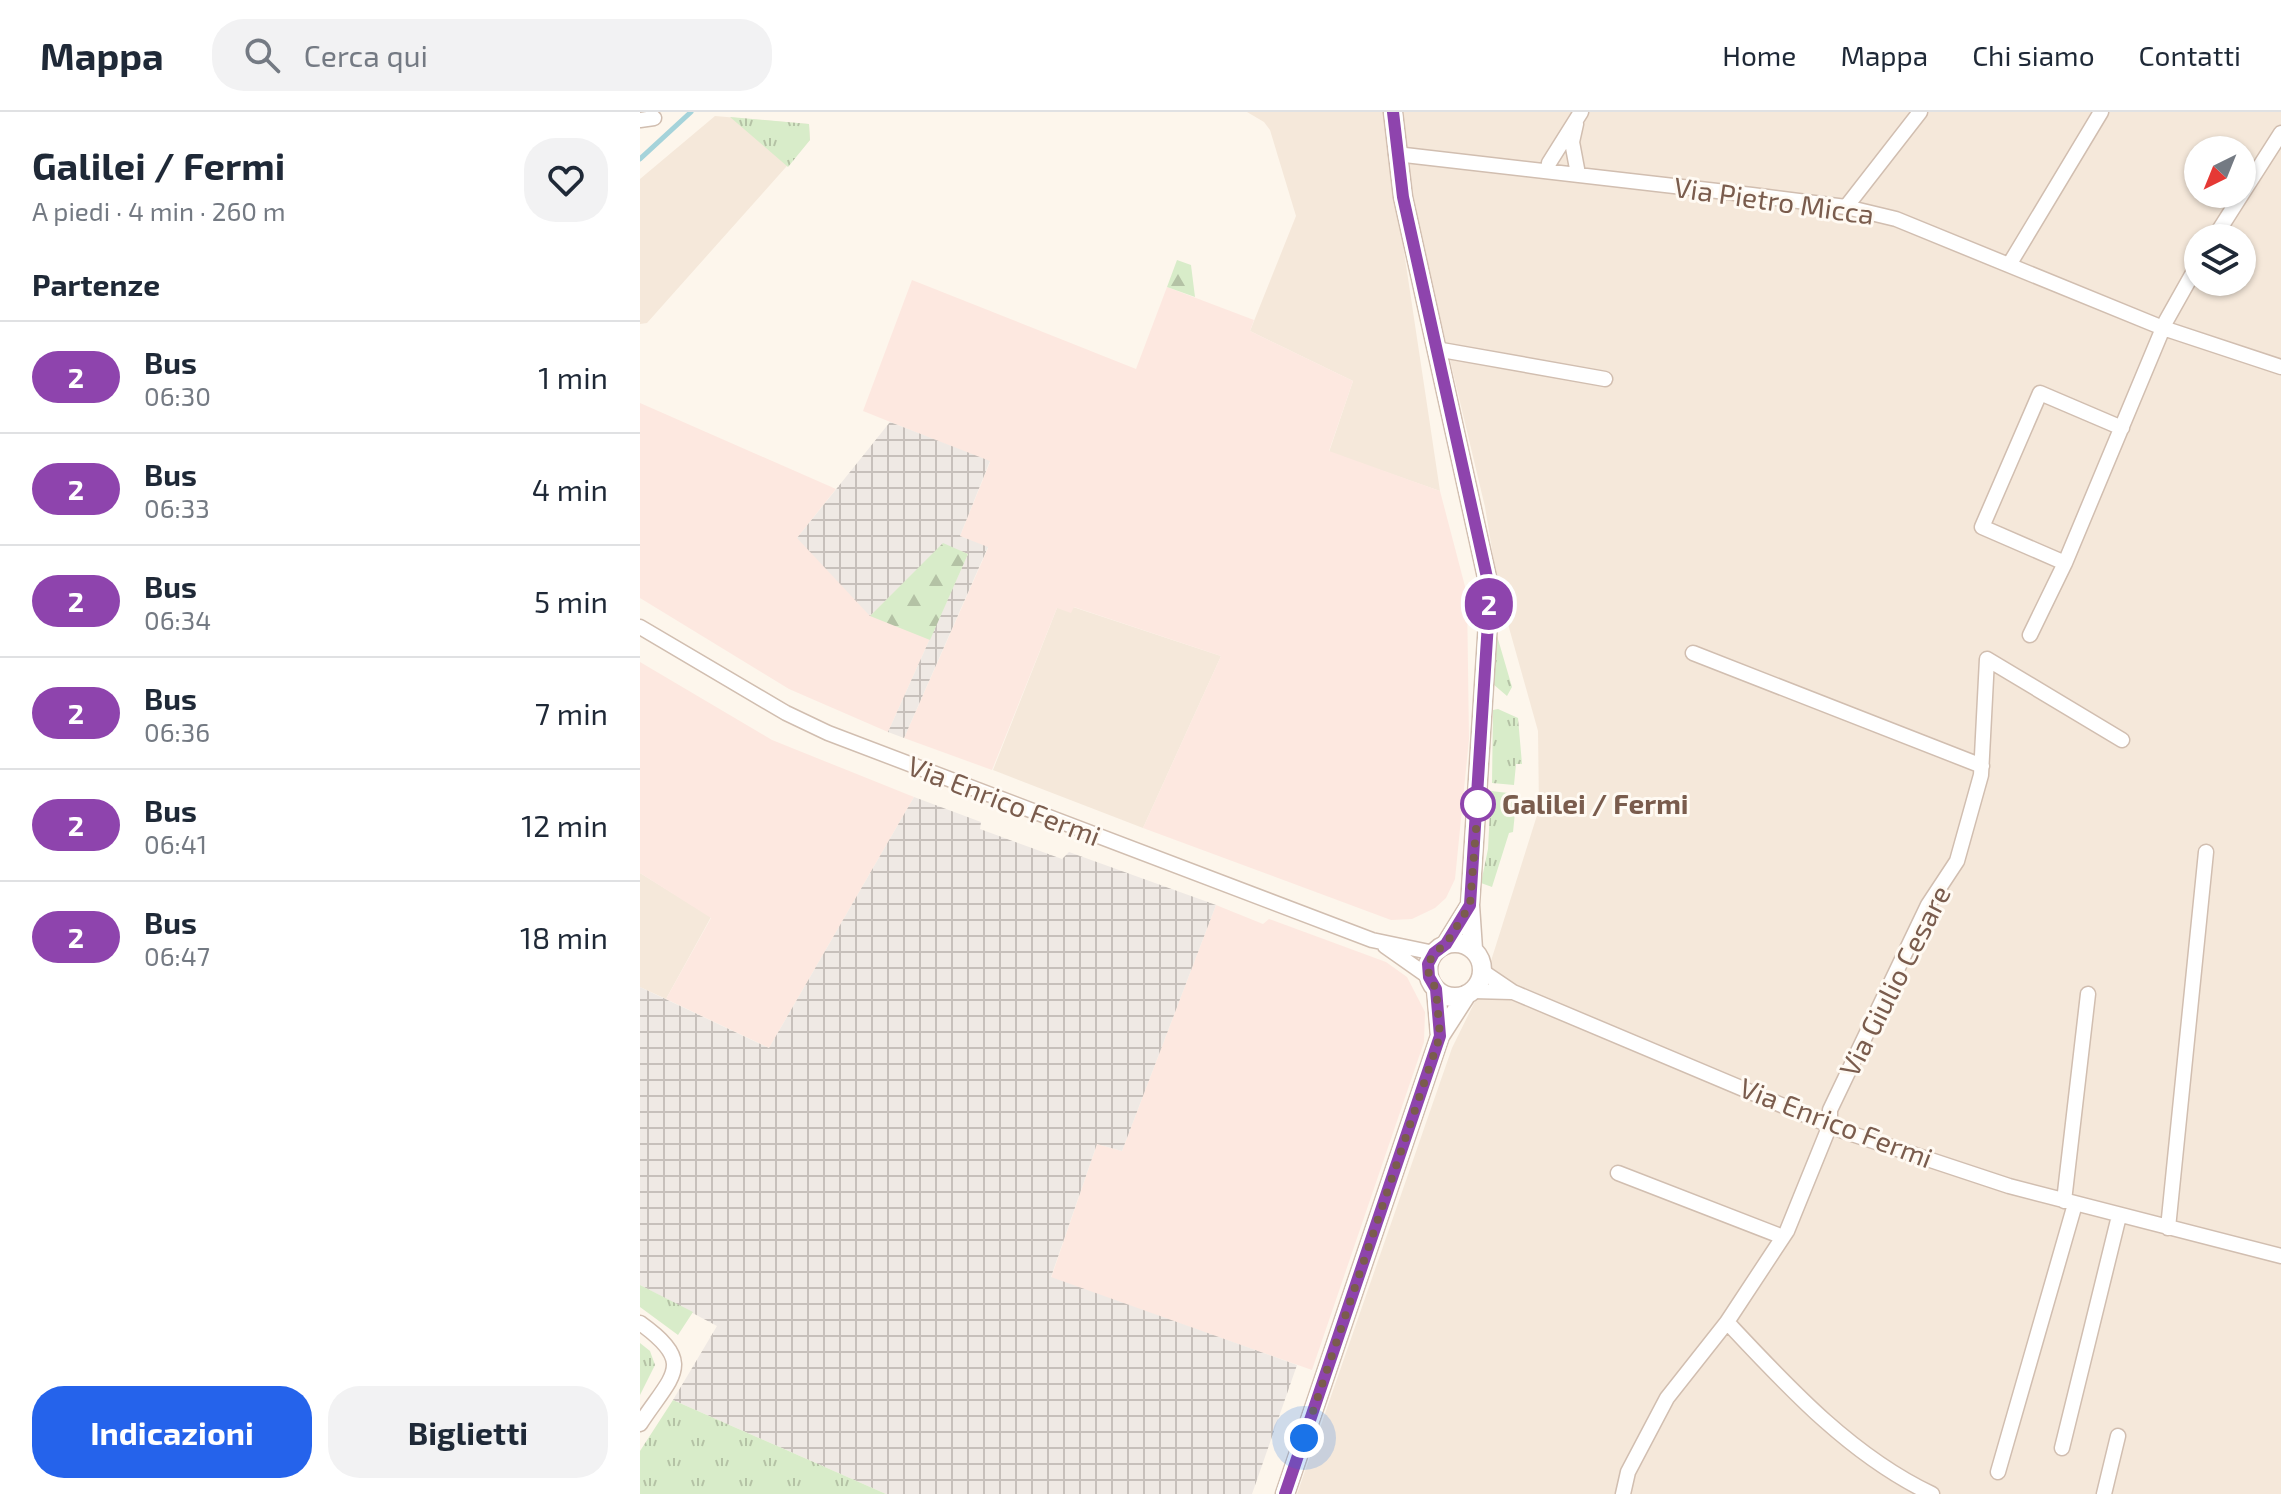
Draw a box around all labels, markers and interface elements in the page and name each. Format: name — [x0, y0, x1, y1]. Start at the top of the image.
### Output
search box — [212, 19, 772, 91]
text: Mappa — [40, 32, 164, 78]
icon: search — [240, 33, 284, 77]
text: Cerca qui — [304, 37, 428, 73]
text: Home — [1722, 38, 1796, 72]
text: Mappa — [1840, 38, 1928, 72]
text: Chi siamo — [1972, 38, 2095, 72]
text: Contatti — [2139, 38, 2241, 72]
north arrow — [2184, 136, 2256, 208]
map controls — [2184, 136, 2256, 296]
button: heart — [524, 138, 608, 222]
text: Galilei / Fermi — [32, 142, 285, 188]
street label: Via Pietro Micca — [1672, 169, 1876, 231]
text: A piedi · 4 min · 260 m — [32, 195, 286, 226]
button: layers — [2184, 224, 2256, 296]
text: Partenze — [32, 266, 160, 302]
text: Bus — [144, 344, 197, 380]
text: 1 min — [538, 359, 608, 395]
text: 2 — [68, 360, 84, 394]
text: 06:30 — [144, 380, 211, 411]
text: Bus — [144, 456, 197, 492]
text: 4 min — [532, 471, 608, 507]
text: 2 — [68, 472, 84, 506]
text: 06:33 — [144, 492, 210, 523]
text: Bus — [144, 568, 197, 604]
line badge: 2 — [1463, 578, 1515, 630]
text: 5 min — [534, 583, 608, 619]
text: 2 — [68, 584, 84, 618]
text: 2 — [1481, 587, 1497, 621]
text: 06:34 — [144, 604, 211, 635]
text: Bus — [144, 680, 197, 716]
text: 7 min — [535, 695, 608, 731]
text: 2 — [68, 696, 84, 730]
text: 06:36 — [144, 716, 210, 747]
street label: Via Enrico Fermi — [903, 748, 1106, 852]
place label: Galilei / Fermi — [1502, 786, 1689, 820]
marker: Galilei / Fermi — [1461, 787, 1495, 821]
text: Bus — [144, 792, 197, 828]
text: 12 min — [521, 807, 608, 843]
text: 2 — [68, 808, 84, 842]
text: 06:41 — [144, 828, 207, 859]
street label: Via Giulio Cesare — [1831, 879, 1957, 1082]
text: Bus — [144, 904, 197, 940]
text: 18 min — [520, 919, 608, 955]
text: 2 — [68, 920, 84, 954]
text: 06:47 — [144, 940, 210, 971]
street label: Via Enrico Fermi — [1735, 1070, 1938, 1174]
button: Indicazioni — [32, 1386, 312, 1478]
button: Biglietti — [328, 1386, 608, 1478]
your location — [1284, 1418, 1324, 1458]

